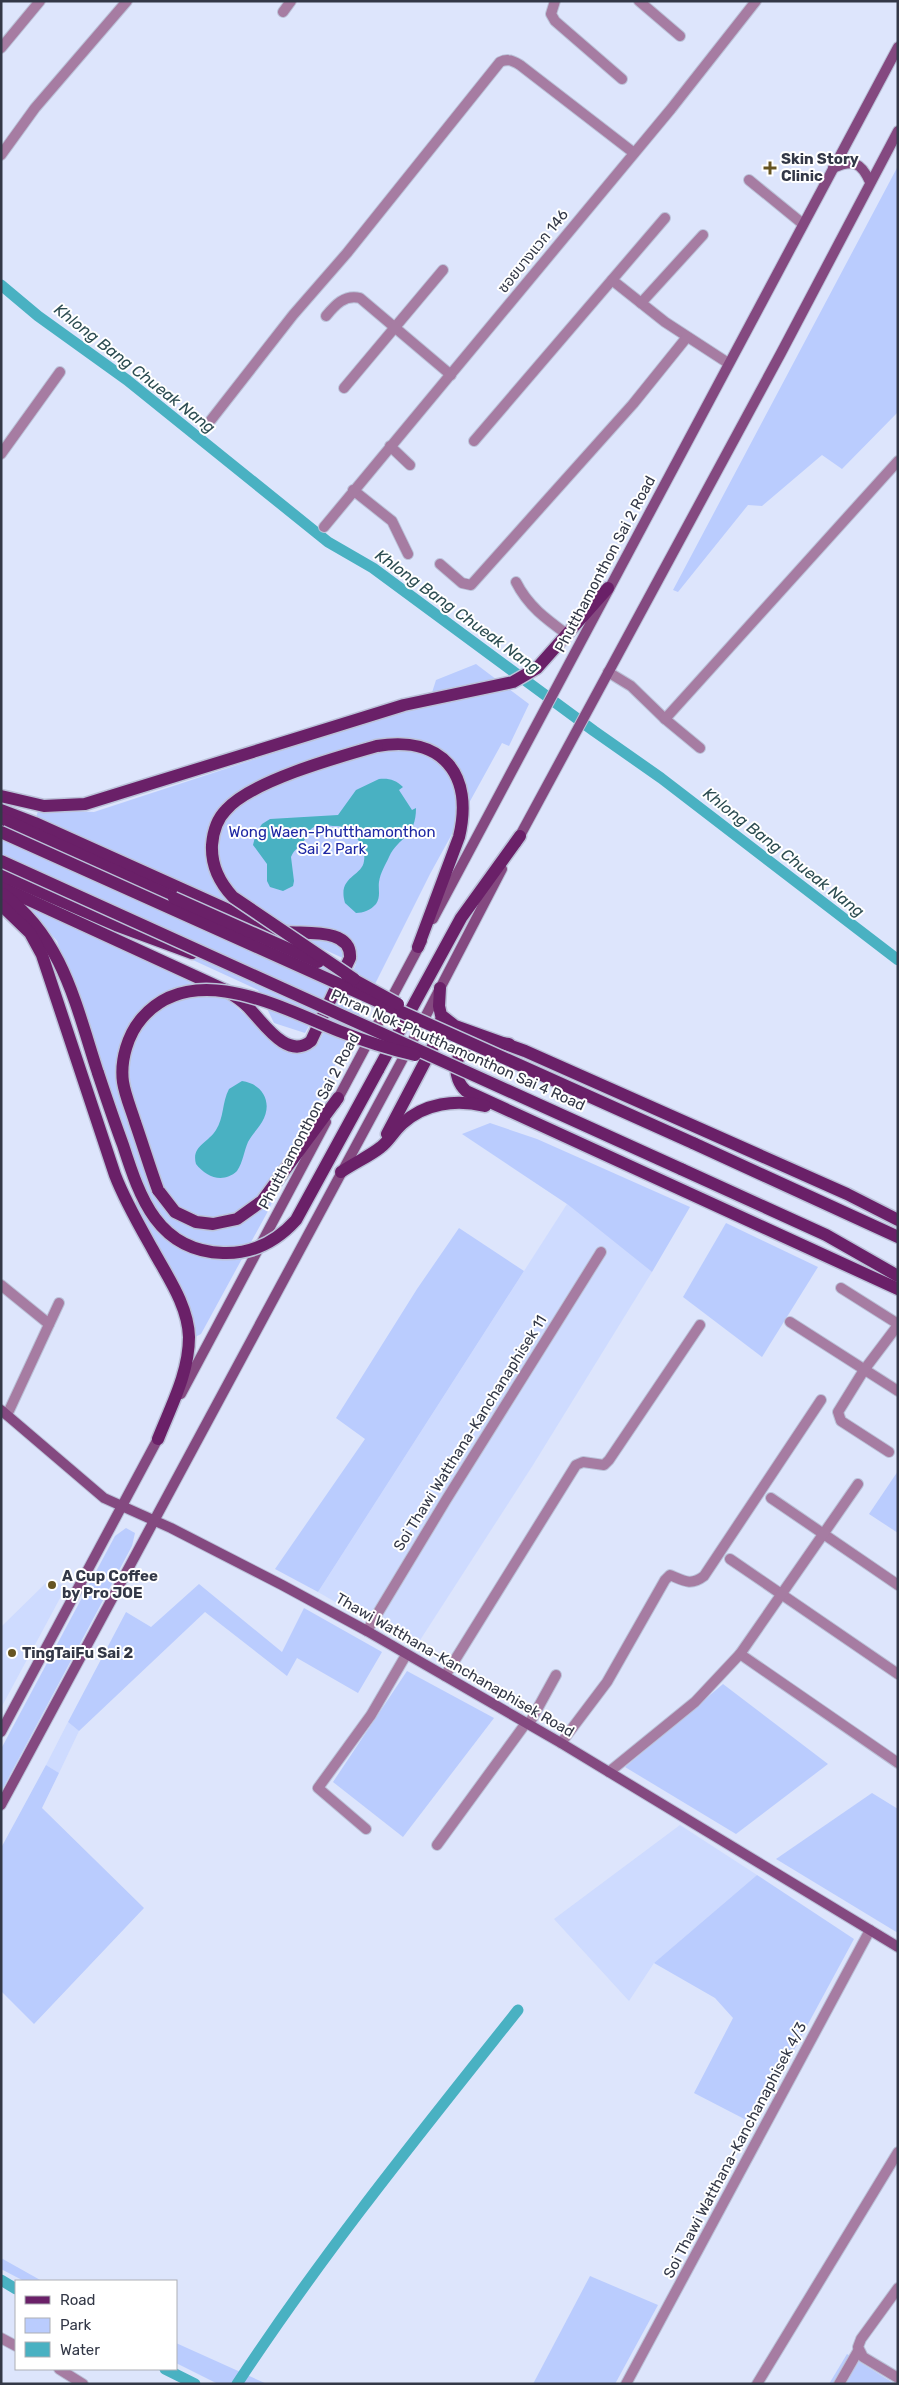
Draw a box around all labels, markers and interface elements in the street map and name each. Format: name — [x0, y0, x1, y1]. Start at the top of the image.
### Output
place label: Skin Story Clinic — [781, 150, 859, 185]
marker: Skin Story Clinic — [763, 161, 777, 175]
street label: ซอยบางแวก 146 — [494, 206, 572, 296]
water label: Khlong Bang Chueak Nang — [50, 300, 219, 437]
street label: Phutthamonthon Sai 2 Road — [551, 473, 659, 655]
water label: Khlong Bang Chueak Nang — [372, 545, 544, 678]
water label: Khlong Bang Chueak Nang — [699, 784, 868, 921]
park label: Wong Waen-Phutthamonthon Sai 2 Park — [229, 823, 435, 858]
street label: Phran Nok-Phutthamonthon Sai 4 Road — [328, 986, 588, 1114]
street label: Phutthamonthon Sai 2 Road — [255, 1030, 363, 1212]
street label: Soi Thawi Watthana-Kanchanaphisek 11 — [390, 1312, 550, 1554]
place label: A Cup Coffee by Pro JOE — [62, 1567, 158, 1602]
marker: A Cup Coffee by Pro JOE — [46, 1579, 58, 1591]
street label: Thawi Watthana-Kanchanaphisek Road — [333, 1589, 577, 1741]
place label: TingTaiFu Sai 2 — [22, 1644, 134, 1662]
marker: TingTaiFu Sai 2 — [6, 1647, 18, 1659]
street label: Soi Thawi Watthana-Kanchanaphisek 4/3 — [660, 2019, 810, 2281]
legend — [15, 2280, 178, 2370]
text: Road — [60, 2291, 96, 2309]
text: Park — [60, 2316, 91, 2334]
text: Water — [60, 2341, 100, 2359]

